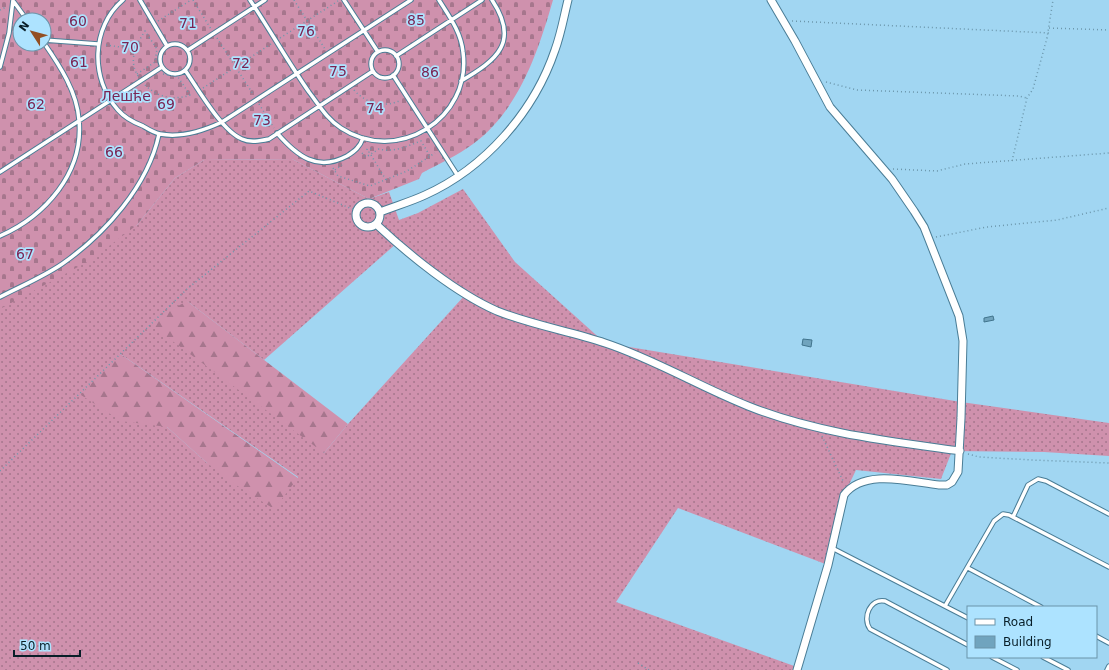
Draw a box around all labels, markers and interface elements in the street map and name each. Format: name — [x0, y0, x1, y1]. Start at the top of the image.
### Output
north arrow — [12, 12, 52, 52]
park label: 85 — [407, 12, 425, 28]
park label: 60 — [69, 13, 87, 29]
park label: 71 — [179, 15, 197, 31]
text: N — [16, 19, 32, 34]
park label: 76 — [297, 23, 315, 39]
park label: 70 — [121, 39, 139, 55]
park label: 61 — [70, 54, 88, 70]
park label: 72 — [232, 55, 250, 71]
park label: 75 — [329, 63, 347, 79]
park label: 86 — [421, 64, 439, 80]
park label: Лешће — [101, 88, 151, 104]
park label: 62 — [27, 96, 45, 112]
park label: 69 — [157, 96, 175, 112]
park label: 74 — [366, 100, 384, 116]
park label: 73 — [253, 112, 271, 128]
park label: 66 — [105, 144, 123, 160]
park label: 67 — [16, 246, 34, 262]
legend — [967, 606, 1097, 658]
text: Road — [1003, 615, 1033, 629]
scale bar — [14, 632, 80, 658]
text: Building — [1003, 635, 1052, 649]
text: 50 m — [20, 639, 51, 653]

